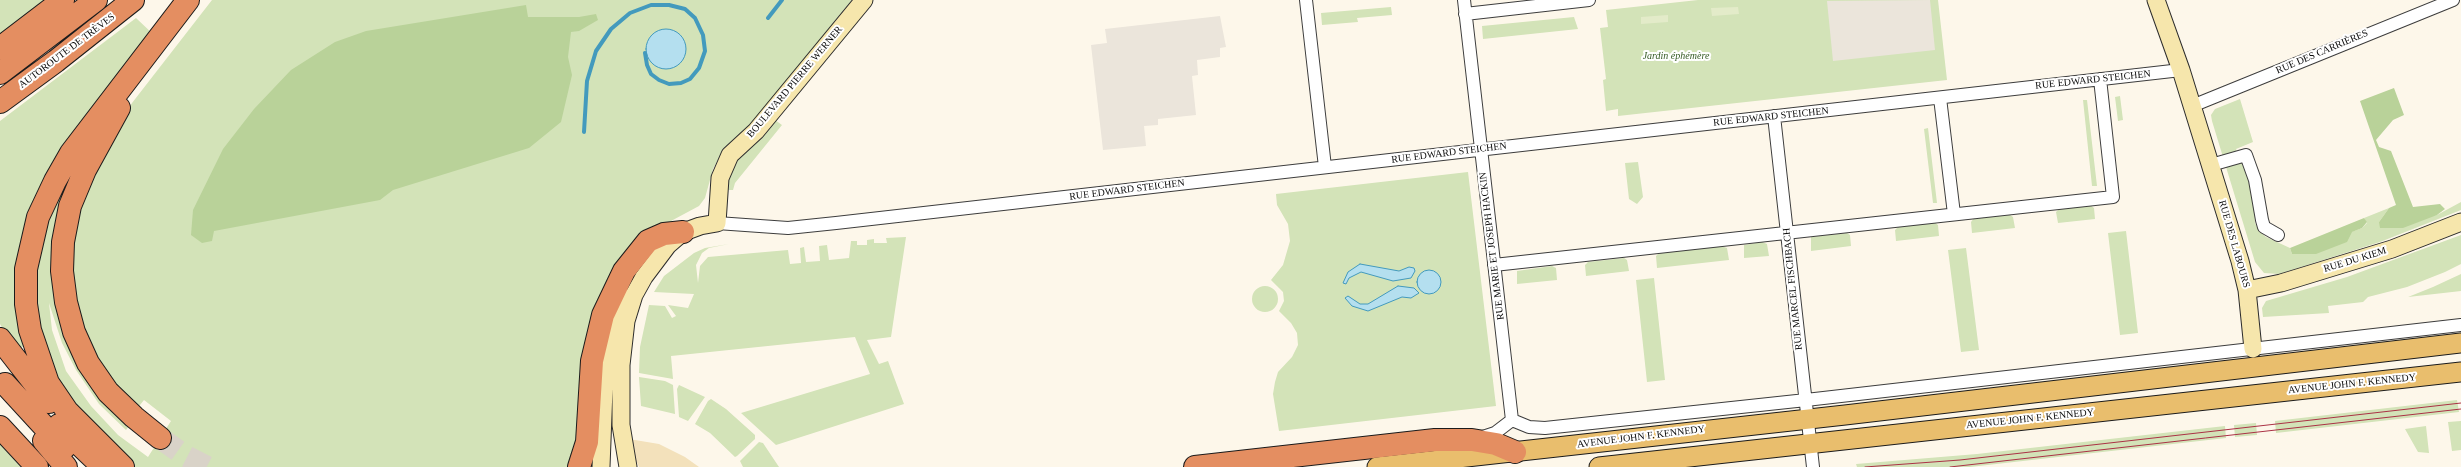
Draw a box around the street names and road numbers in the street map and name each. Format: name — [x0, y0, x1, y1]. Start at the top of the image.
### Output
street label: AUTOROUTE DE TRÈVES — [17, 11, 117, 91]
street label: BOULEVARD PIERRE WERNER — [745, 24, 845, 140]
street label: RUE DES CARRIÈRES — [2274, 27, 2370, 77]
street label: RUE EDWARD STEICHEN — [2035, 68, 2151, 92]
street label: RUE EDWARD STEICHEN — [1713, 105, 1829, 129]
street label: RUE EDWARD STEICHEN — [1391, 140, 1507, 166]
street label: RUE MARIE ET JOSEPH HACKIN — [1477, 171, 1507, 321]
street label: RUE EDWARD STEICHEN — [1069, 177, 1185, 203]
street label: RUE DES LABOURS — [2216, 199, 2252, 289]
street label: RUE MARCEL FISCHBACH — [1781, 227, 1805, 351]
street label: RUE DU KIEM — [2322, 245, 2388, 275]
street label: AVENUE JOHN F. KENNEDY — [2287, 371, 2417, 397]
street label: AVENUE JOHN F. KENNEDY — [1965, 406, 2095, 432]
street label: AVENUE JOHN F. KENNEDY — [1577, 423, 1705, 451]

